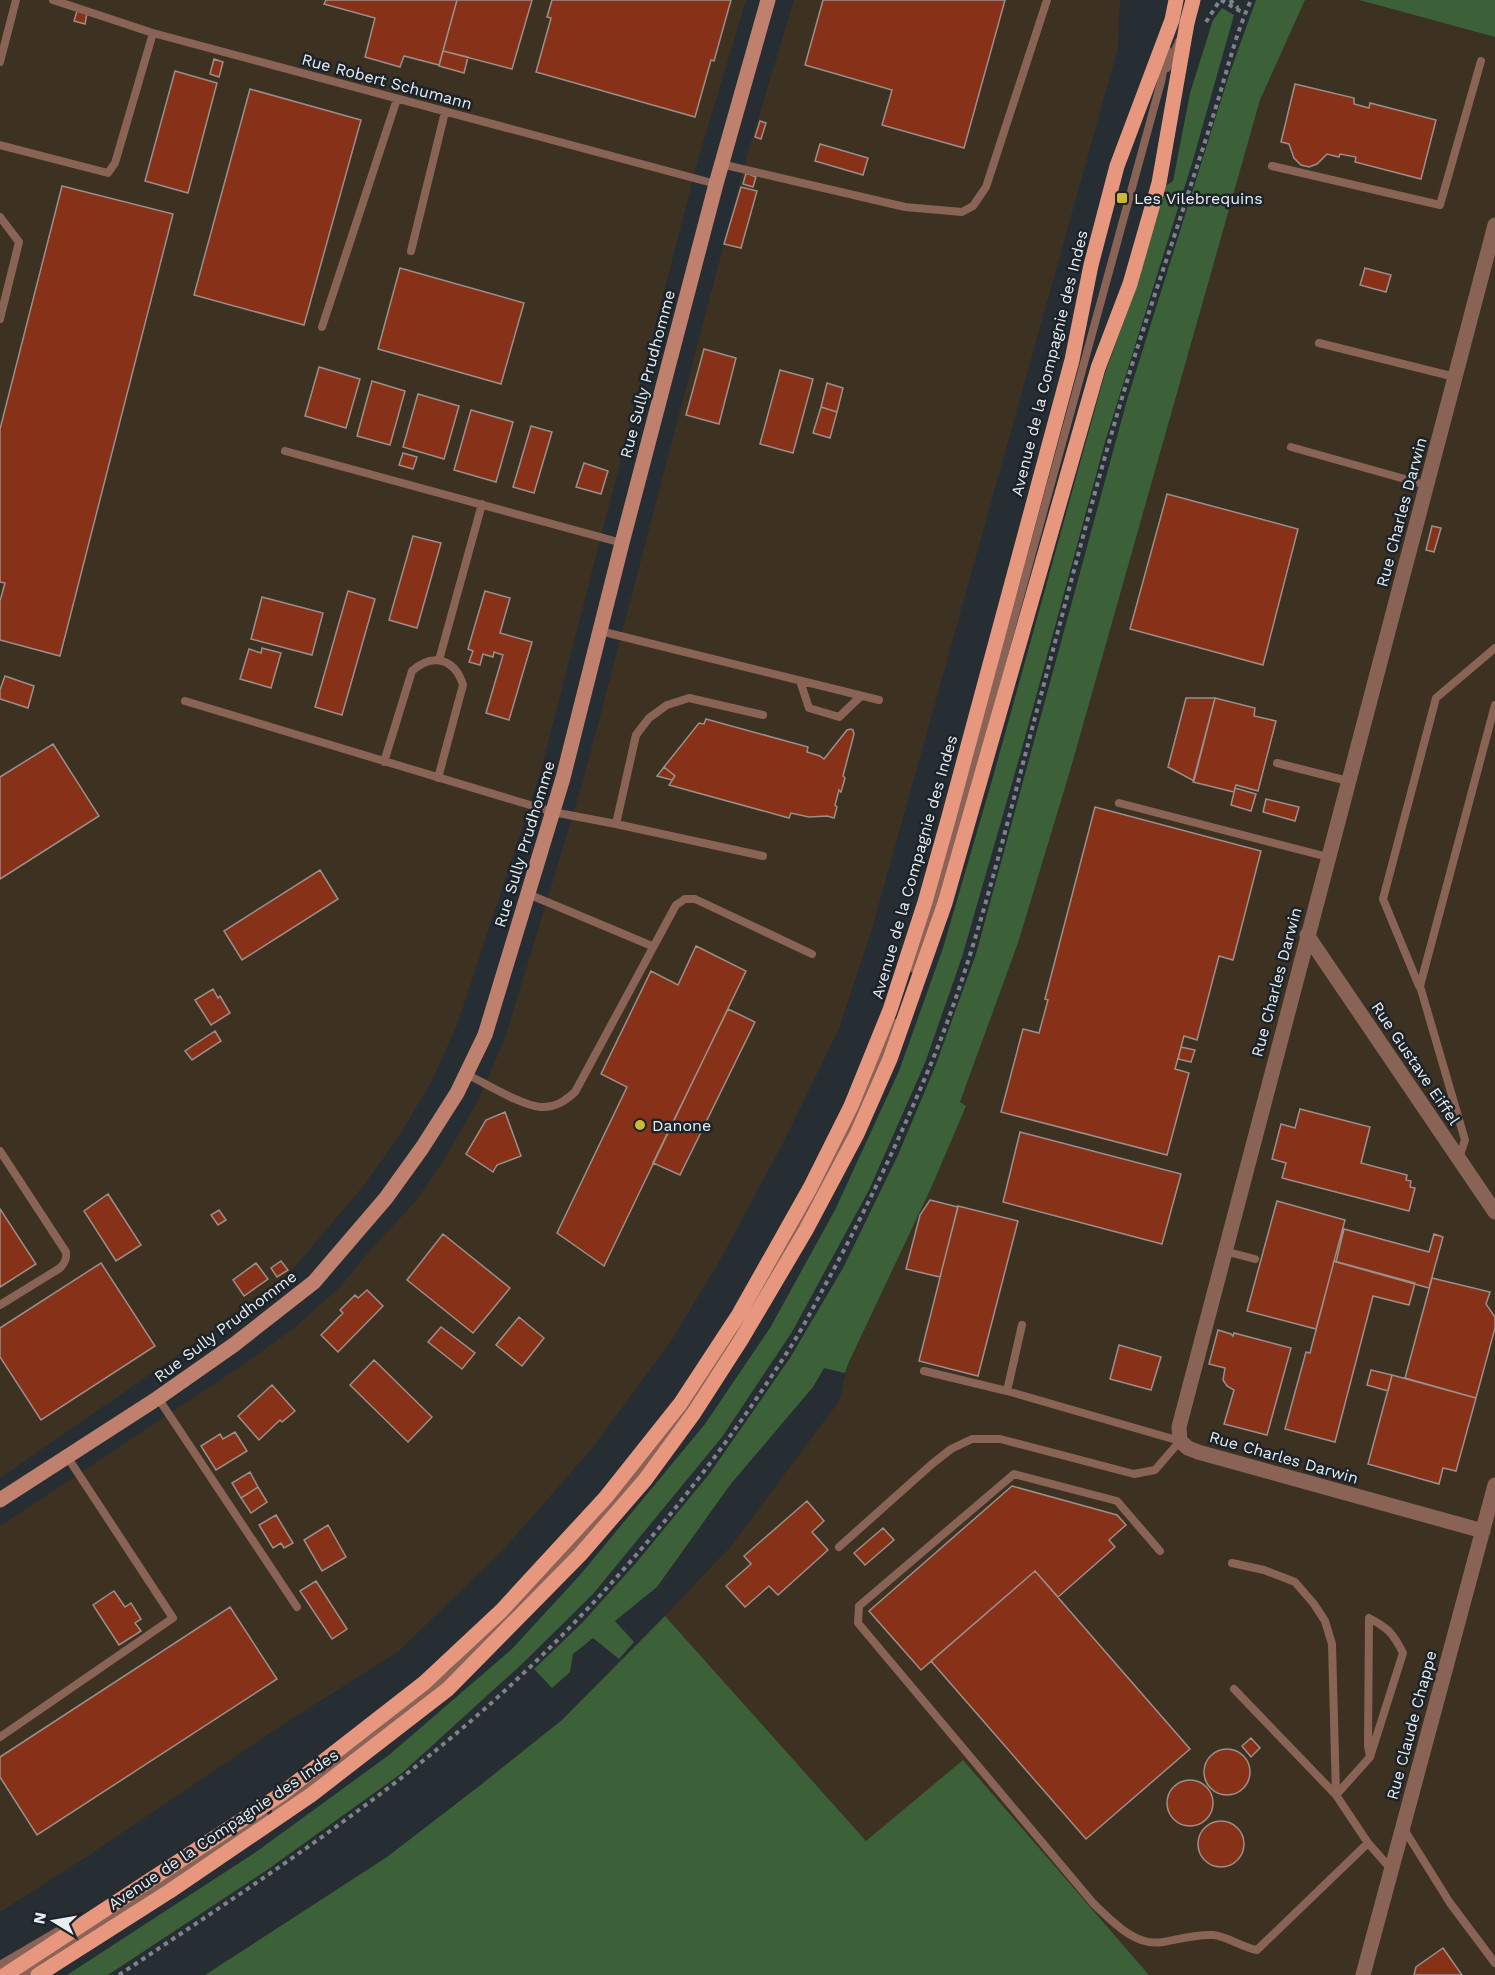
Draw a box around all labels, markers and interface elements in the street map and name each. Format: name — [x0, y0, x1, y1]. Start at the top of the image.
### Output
street label: Rue Robert Schumann — [300, 50, 474, 113]
place label: Les Vilebrequins — [1134, 189, 1263, 208]
marker: Les Vilebrequins — [1115, 191, 1129, 205]
street label: Avenue de la Compagnie des Indes — [1007, 228, 1092, 498]
street label: Rue Sully Prudhomme — [616, 288, 679, 460]
street label: Rue Charles Darwin — [1372, 435, 1431, 589]
street label: Avenue de la Compagnie des Indes — [868, 733, 961, 1001]
street label: Rue Sully Prudhomme — [490, 759, 559, 930]
street label: Rue Charles Darwin — [1247, 905, 1306, 1059]
street label: Rue Gustave Eiffel — [1367, 998, 1464, 1129]
place label: Danone — [652, 1116, 711, 1135]
marker: Danone — [633, 1118, 647, 1132]
street label: Rue Sully Prudhomme — [150, 1267, 300, 1386]
street label: Rue Charles Darwin — [1207, 1427, 1361, 1488]
street label: Rue Claude Chappe — [1382, 1648, 1441, 1802]
street label: Avenue de la Compagnie des Indes — [105, 1745, 342, 1914]
north arrow — [24, 1891, 84, 1951]
text: N — [29, 1911, 50, 1926]

